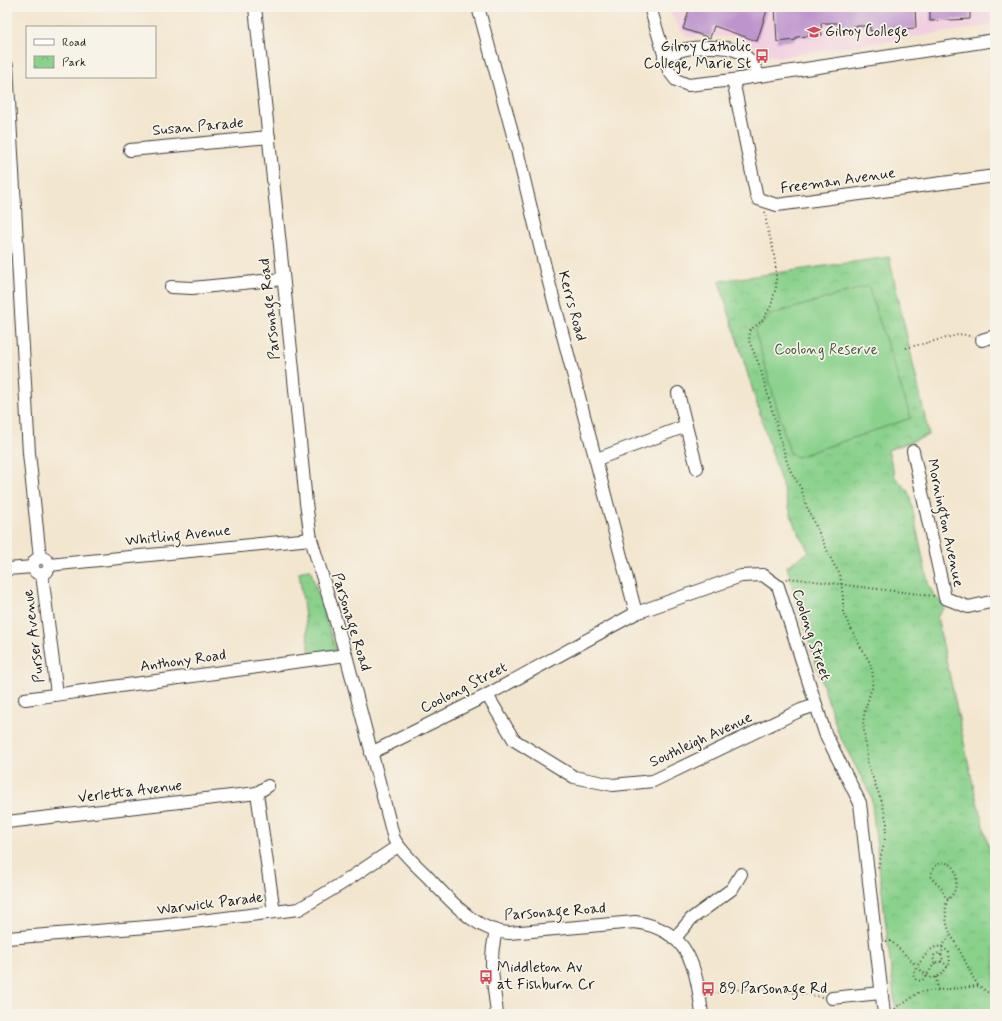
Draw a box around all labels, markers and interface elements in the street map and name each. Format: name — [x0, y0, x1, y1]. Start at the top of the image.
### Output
place label: Gilroy College — [825, 22, 908, 43]
school or university icon: Gilroy College — [806, 24, 822, 40]
legend — [26, 26, 156, 78]
text: Road — [62, 35, 86, 51]
place label: Gilroy Catholic College, Marie St — [644, 37, 751, 74]
bus stop icon: Gilroy Catholic College, Marie St — [754, 48, 770, 64]
text: Park — [62, 55, 86, 71]
street label: Susan Parade — [152, 113, 245, 141]
street label: Freeman Avenue — [779, 163, 897, 199]
street label: Parsonage Road — [255, 257, 286, 361]
street label: Kerrs Road — [553, 269, 591, 343]
park label: Coolong Reserve — [774, 340, 878, 360]
street label: Mornington Avenue — [921, 457, 968, 589]
street label: Whitling Avenue — [124, 521, 232, 552]
street label: Parsonage Road — [326, 570, 375, 674]
street label: Coolong Street — [787, 587, 835, 684]
street label: Purser Avenue — [18, 588, 50, 684]
street label: Anthony Road — [139, 645, 227, 677]
street label: Coolong Street — [417, 657, 511, 718]
street label: Southleigh Avenue — [646, 707, 756, 773]
street label: Verletta Avenue — [77, 776, 183, 808]
street label: Warwick Parade — [156, 888, 264, 920]
street label: Parsonage Road — [504, 898, 607, 927]
place label: Middleton Av at Fishburn Cr — [497, 958, 595, 995]
bus stop icon: Middleton Av at Fishburn Cr — [478, 969, 494, 985]
place label: 89 Parsonage Rd — [719, 979, 827, 1000]
bus stop icon: 89 Parsonage Rd — [700, 981, 716, 997]

